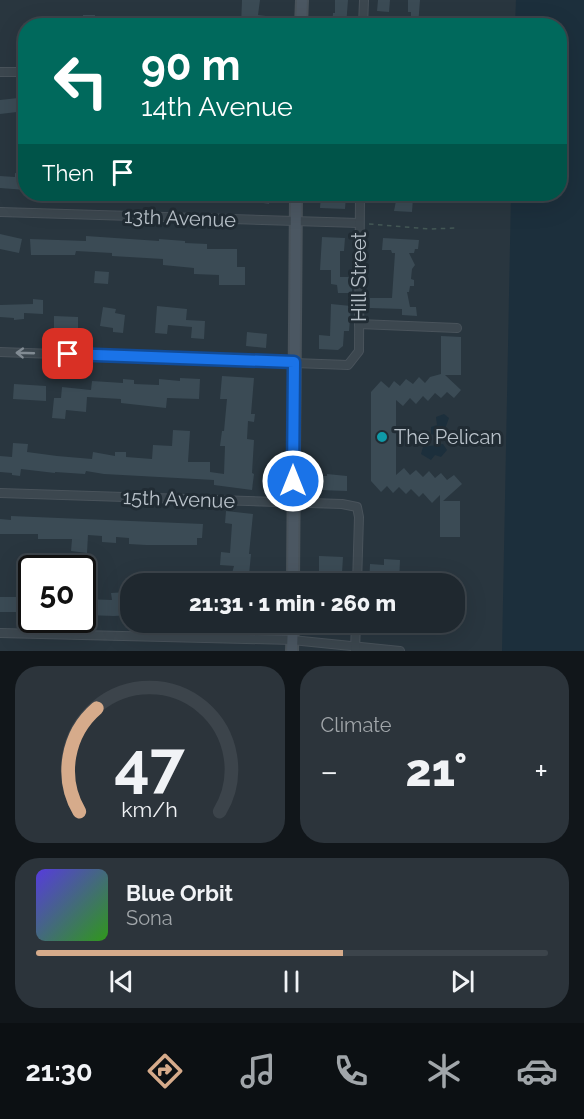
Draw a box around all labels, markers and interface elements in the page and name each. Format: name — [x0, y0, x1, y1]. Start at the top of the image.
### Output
text: 90 m — [141, 41, 241, 90]
icon: left — [42, 42, 120, 120]
text: 14th Avenue — [141, 91, 293, 122]
icon: arrive — [106, 156, 139, 189]
text: Then — [42, 160, 94, 186]
street label: 13th Avenue — [123, 204, 237, 232]
street label: Hill Street — [347, 232, 371, 322]
pin — [42, 328, 93, 379]
icon: arrive — [51, 337, 84, 370]
one-way arrow — [16, 347, 36, 359]
place label: The Pelican — [394, 425, 502, 449]
marker: The Pelican — [375, 430, 389, 444]
position arrow — [261, 449, 325, 513]
street label: 15th Avenue — [122, 485, 236, 513]
speed limit sign: 50 — [18, 555, 96, 633]
text: 21:31 · 1 min · 260 m — [189, 590, 396, 616]
text: Climate — [321, 713, 392, 737]
text: 47 — [114, 727, 186, 801]
text: 21° — [406, 744, 467, 797]
text: − — [321, 752, 338, 791]
text: + — [534, 752, 548, 791]
text: km/h — [121, 797, 178, 822]
text: Blue Orbit — [126, 880, 233, 906]
text: Sona — [126, 906, 173, 930]
icon: previous — [105, 965, 138, 998]
icon: pause — [275, 965, 308, 998]
icon: next — [446, 965, 479, 998]
icon: directions — [144, 1050, 186, 1092]
icon: music — [237, 1050, 279, 1092]
icon: phone — [330, 1050, 372, 1092]
icon: climate — [423, 1050, 465, 1092]
icon: car — [516, 1050, 558, 1092]
text: 21:30 — [26, 1056, 92, 1087]

